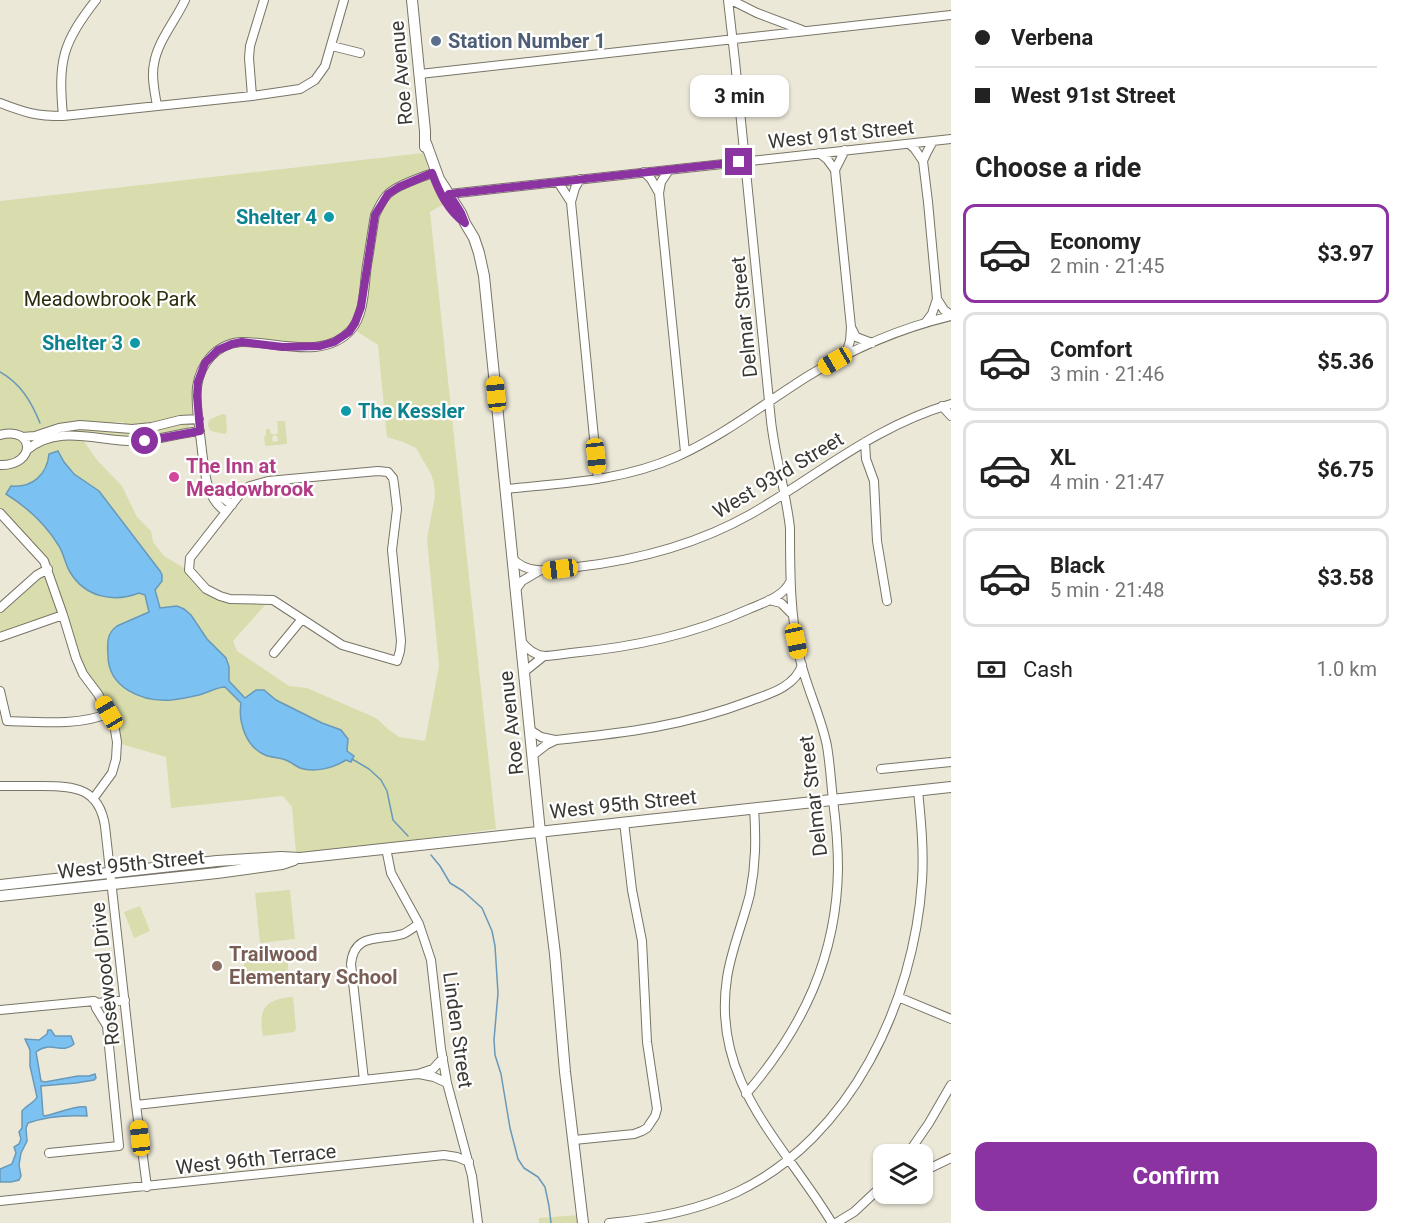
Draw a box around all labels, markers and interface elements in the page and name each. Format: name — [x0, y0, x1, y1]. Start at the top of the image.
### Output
street label: Roe Avenue — [384, 20, 418, 126]
text: Verbena — [1011, 25, 1093, 50]
place label: Station Number 1 — [448, 29, 606, 53]
marker: Station Number 1 — [429, 34, 443, 48]
callout: 3 min — [690, 75, 789, 117]
text: West 91st Street — [1011, 83, 1176, 108]
text: 3 min — [714, 84, 765, 108]
street label: West 91st Street — [767, 114, 915, 154]
route end — [725, 148, 752, 175]
text: Choose a ride — [975, 152, 1141, 184]
place label: Shelter 4 — [236, 205, 317, 229]
marker: Shelter 4 — [322, 210, 336, 224]
icon: car — [978, 227, 1032, 281]
text: Economy — [1050, 229, 1141, 254]
text: $3.97 — [1317, 241, 1374, 266]
text: 2 min · 21:45 — [1050, 254, 1165, 278]
street label: Delmar Street — [726, 255, 762, 379]
park label: Meadowbrook Park — [24, 287, 197, 311]
place label: Shelter 3 — [42, 331, 123, 355]
icon: car — [978, 335, 1032, 389]
marker: Shelter 3 — [128, 336, 142, 350]
text: Comfort — [1050, 337, 1132, 362]
car — [815, 344, 855, 378]
text: $5.36 — [1317, 349, 1374, 374]
text: 3 min · 21:46 — [1050, 362, 1165, 386]
car — [485, 375, 507, 413]
place label: The Kessler — [358, 399, 465, 423]
marker: The Kessler — [339, 404, 353, 418]
route start — [131, 427, 158, 454]
street label: West 93rd Street — [708, 427, 848, 523]
car — [585, 437, 607, 475]
icon: car — [978, 443, 1032, 497]
text: XL — [1050, 445, 1076, 470]
place label: The Inn at Meadowbrook — [186, 454, 314, 501]
text: $6.75 — [1317, 457, 1374, 482]
marker: The Inn at Meadowbrook — [167, 470, 181, 484]
text: 4 min · 21:47 — [1050, 470, 1165, 494]
icon: car — [978, 551, 1032, 605]
text: Black — [1050, 553, 1105, 578]
car — [541, 558, 579, 580]
text: $3.58 — [1317, 565, 1374, 590]
text: 5 min · 21:48 — [1050, 578, 1165, 602]
car — [783, 622, 809, 660]
icon: cash — [975, 653, 1008, 686]
text: Cash — [1023, 657, 1073, 682]
text: 1.0 km — [1317, 657, 1377, 681]
street label: Roe Avenue — [494, 670, 528, 776]
car — [92, 693, 126, 733]
street label: Delmar Street — [794, 734, 832, 858]
street label: West 95th Street — [548, 784, 698, 824]
street label: West 95th Street — [56, 844, 206, 884]
street label: Rosewood Drive — [86, 901, 124, 1047]
place label: Trailwood Elementary School — [229, 942, 398, 989]
marker: Trailwood Elementary School — [210, 959, 224, 973]
street label: Linden Street — [438, 970, 478, 1090]
car — [129, 1119, 151, 1157]
street label: West 96th Terrace — [175, 1139, 337, 1179]
button: Confirm — [975, 1142, 1377, 1211]
map controls — [873, 1144, 933, 1204]
button: layers — [873, 1144, 933, 1204]

